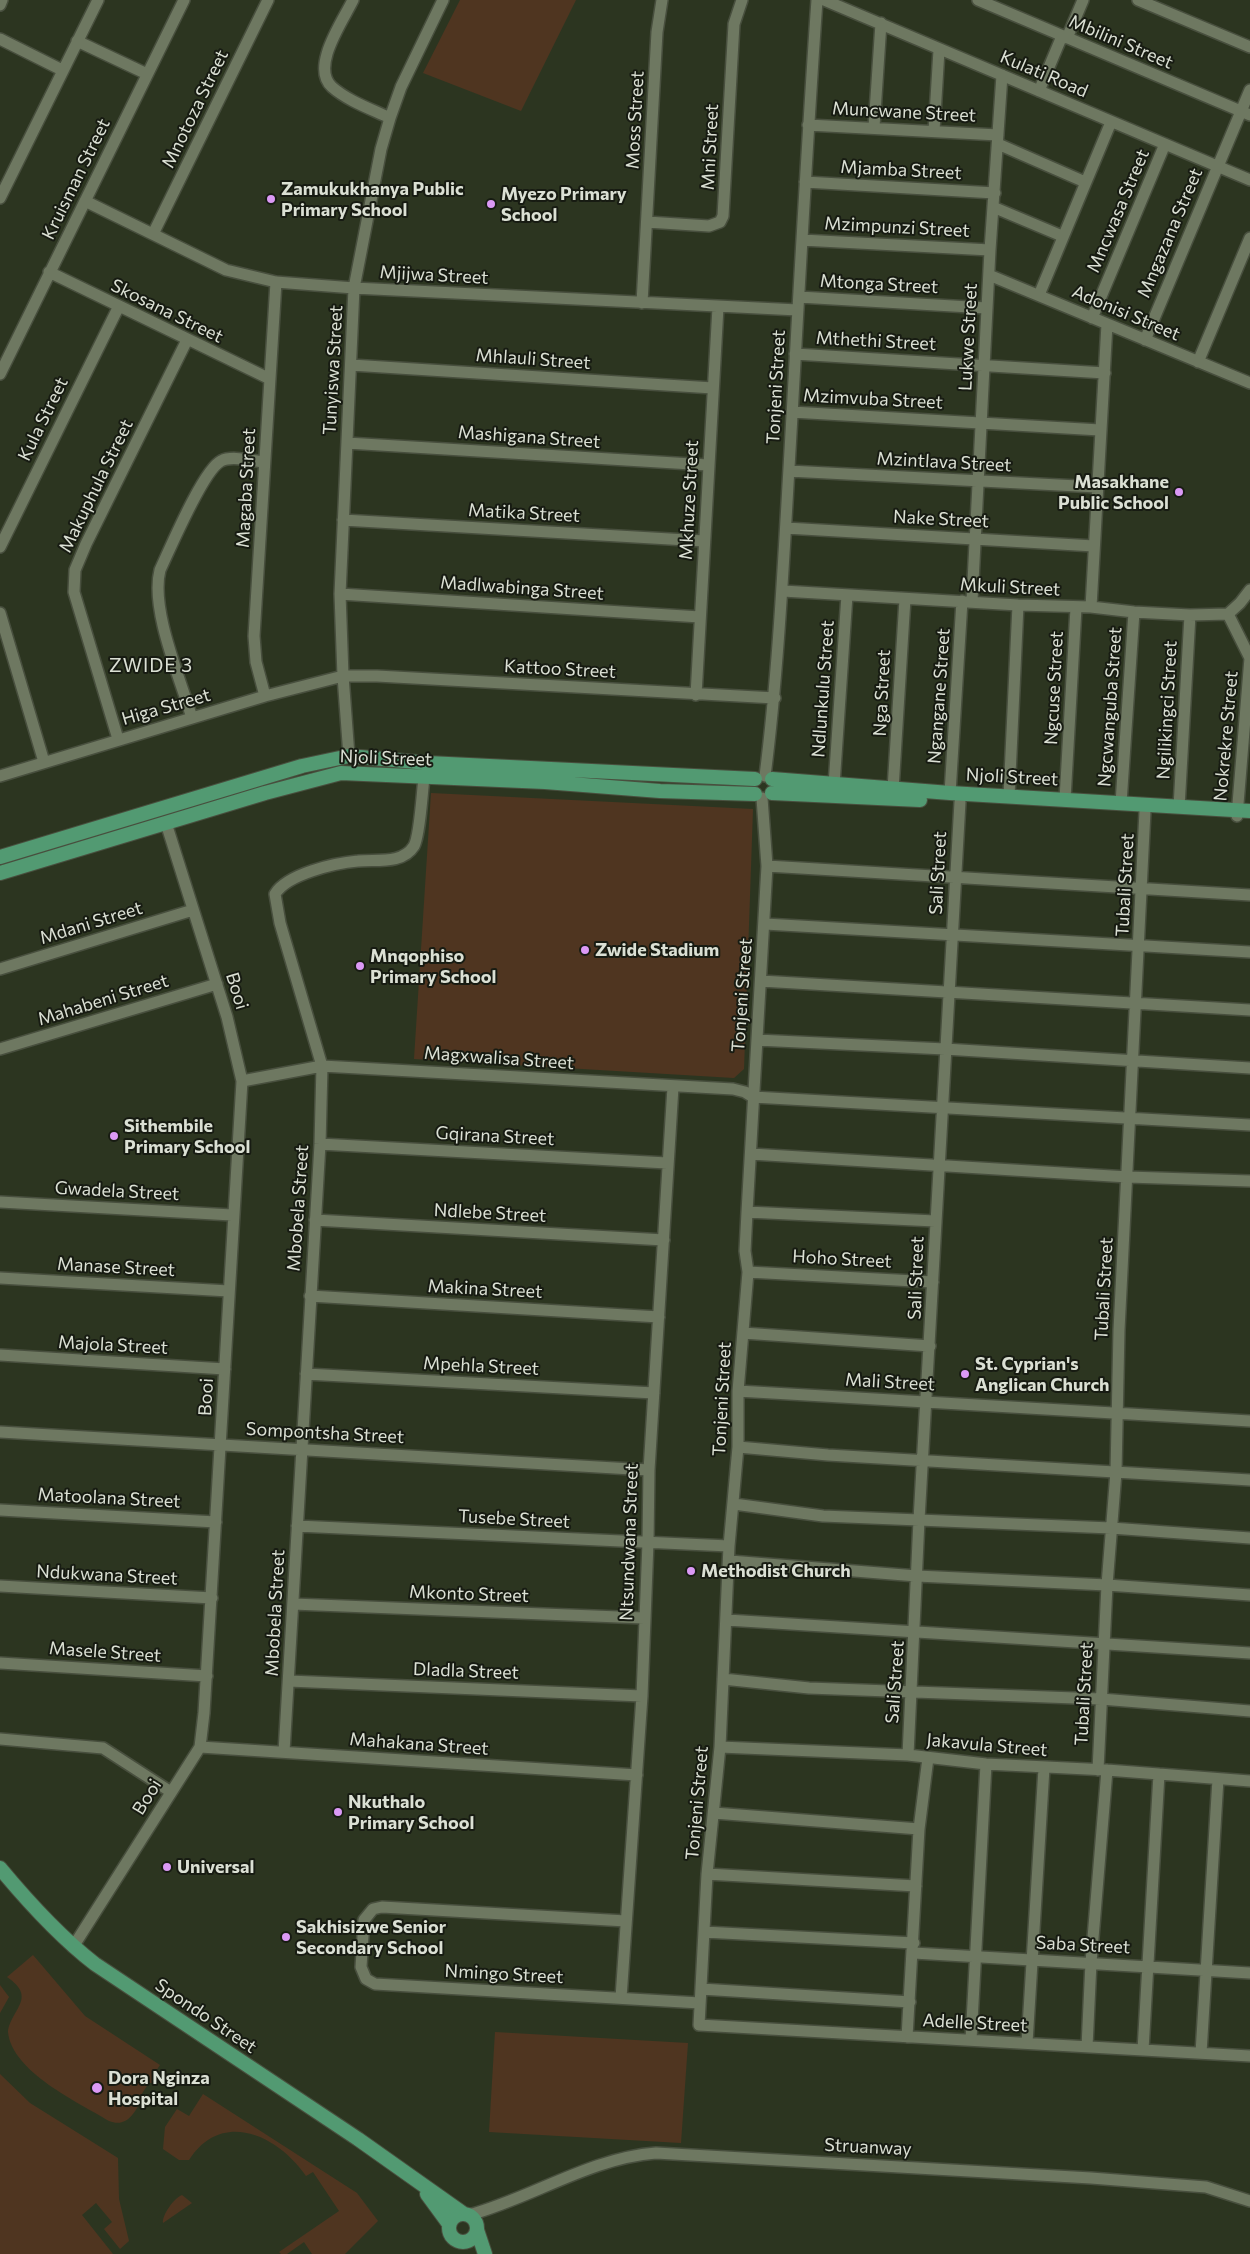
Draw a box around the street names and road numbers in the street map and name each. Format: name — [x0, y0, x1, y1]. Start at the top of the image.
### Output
street label: Mbilini Street — [1066, 10, 1176, 74]
street label: Mnotoza Street — [157, 46, 233, 172]
street label: Kulati Road — [997, 46, 1091, 102]
street label: Moss Street — [622, 70, 648, 170]
street label: Muncwane Street — [831, 97, 977, 127]
street label: Mni Street — [697, 103, 723, 191]
street label: Kruisman Street — [37, 115, 115, 243]
street label: Mncwasa Street — [1082, 146, 1154, 276]
street label: Mjamba Street — [840, 156, 962, 184]
street label: Mngazana Street — [1133, 165, 1207, 301]
street label: Mzimpunzi Street — [824, 212, 970, 242]
street label: Mjijwa Street — [379, 261, 489, 289]
street label: Mtonga Street — [819, 270, 939, 298]
street label: Skosana Street — [107, 275, 227, 347]
street label: Adonisi Street — [1069, 281, 1183, 345]
street label: Lukwe Street — [954, 282, 982, 392]
street label: Tunyiswa Street — [319, 304, 347, 436]
street label: Mthethi Street — [815, 327, 937, 355]
street label: Tonjeni Street — [762, 329, 790, 445]
street label: Mhlauli Street — [475, 344, 591, 374]
street label: Kula Street — [14, 374, 72, 464]
street label: Mzimvuba Street — [803, 385, 943, 413]
street label: Makuphula Street — [54, 416, 138, 556]
street label: Mashigana Street — [457, 421, 601, 453]
street label: Magaba Street — [232, 428, 260, 548]
street label: Mkhuze Street — [675, 439, 703, 561]
street label: Mzintlava Street — [876, 448, 1012, 476]
street label: Matika Street — [468, 499, 580, 527]
street label: Nake Street — [892, 506, 990, 532]
street label: Madlwabinga Street — [439, 572, 605, 604]
street label: Mkuli Street — [959, 574, 1061, 600]
street label: Ndlunkulu Street — [807, 620, 839, 758]
street label: Ngcwanguba Street — [1094, 626, 1126, 788]
street label: Ngangane Street — [923, 627, 955, 765]
street label: Ngcuse Street — [1040, 630, 1068, 746]
street label: Ngilikingci Street — [1153, 640, 1181, 780]
street label: Nga Street — [869, 649, 895, 737]
street label: Kattoo Street — [504, 655, 616, 683]
street label: Nokrekre Street — [1210, 670, 1242, 802]
street label: Higa Street — [119, 684, 213, 730]
street label: Njoli Street — [339, 746, 433, 770]
street label: Njoli Street — [965, 764, 1059, 790]
street label: Sali Street — [925, 831, 951, 915]
street label: Tubali Street — [1112, 833, 1138, 937]
street label: Mdani Street — [37, 897, 145, 949]
street label: Tonjeni Street — [727, 937, 757, 1053]
street label: Mahabeni Street — [35, 970, 171, 1030]
street label: Booi — [221, 970, 253, 1012]
street label: Magxwalisa Street — [423, 1042, 575, 1074]
street label: Gqirana Street — [435, 1122, 555, 1150]
street label: Mbobela Street — [283, 1144, 313, 1272]
street label: Gwadela Street — [54, 1177, 180, 1205]
street label: Ndlebe Street — [433, 1199, 547, 1227]
street label: Sali Street — [904, 1236, 928, 1320]
street label: Tubali Street — [1091, 1237, 1117, 1341]
street label: Hoho Street — [792, 1246, 892, 1272]
street label: Manase Street — [56, 1253, 176, 1281]
street label: Makina Street — [427, 1275, 543, 1303]
street label: Majola Street — [57, 1331, 169, 1359]
street label: Tonjeni Street — [708, 1341, 736, 1457]
street label: Mpehla Street — [423, 1352, 539, 1380]
street label: Mali Street — [845, 1369, 935, 1395]
street label: Booi — [194, 1378, 218, 1416]
street label: Sompontsha Street — [245, 1418, 405, 1448]
street label: Ntsundwana Street — [615, 1463, 643, 1621]
street label: Matoolana Street — [37, 1483, 181, 1513]
street label: Tusebe Street — [457, 1505, 571, 1533]
street label: Mbobela Street — [261, 1549, 289, 1677]
street label: Ndukwana Street — [36, 1561, 178, 1589]
street label: Mkonto Street — [409, 1581, 529, 1607]
street label: Masele Street — [48, 1637, 162, 1667]
street label: Sali Street — [881, 1640, 909, 1724]
street label: Tubali Street — [1071, 1642, 1097, 1746]
street label: Dladla Street — [413, 1658, 519, 1684]
street label: Mahakana Street — [349, 1728, 489, 1760]
street label: Jakavula Street — [926, 1729, 1048, 1761]
street label: Tonjeni Street — [681, 1745, 713, 1861]
street label: Booi — [128, 1775, 166, 1819]
street label: Saba Street — [1035, 1932, 1131, 1958]
street label: Nmingo Street — [444, 1960, 564, 1988]
street label: Spondo Street — [151, 1974, 261, 2058]
street label: Adelle Street — [922, 2009, 1028, 2037]
street label: Struanway — [824, 2134, 912, 2160]

